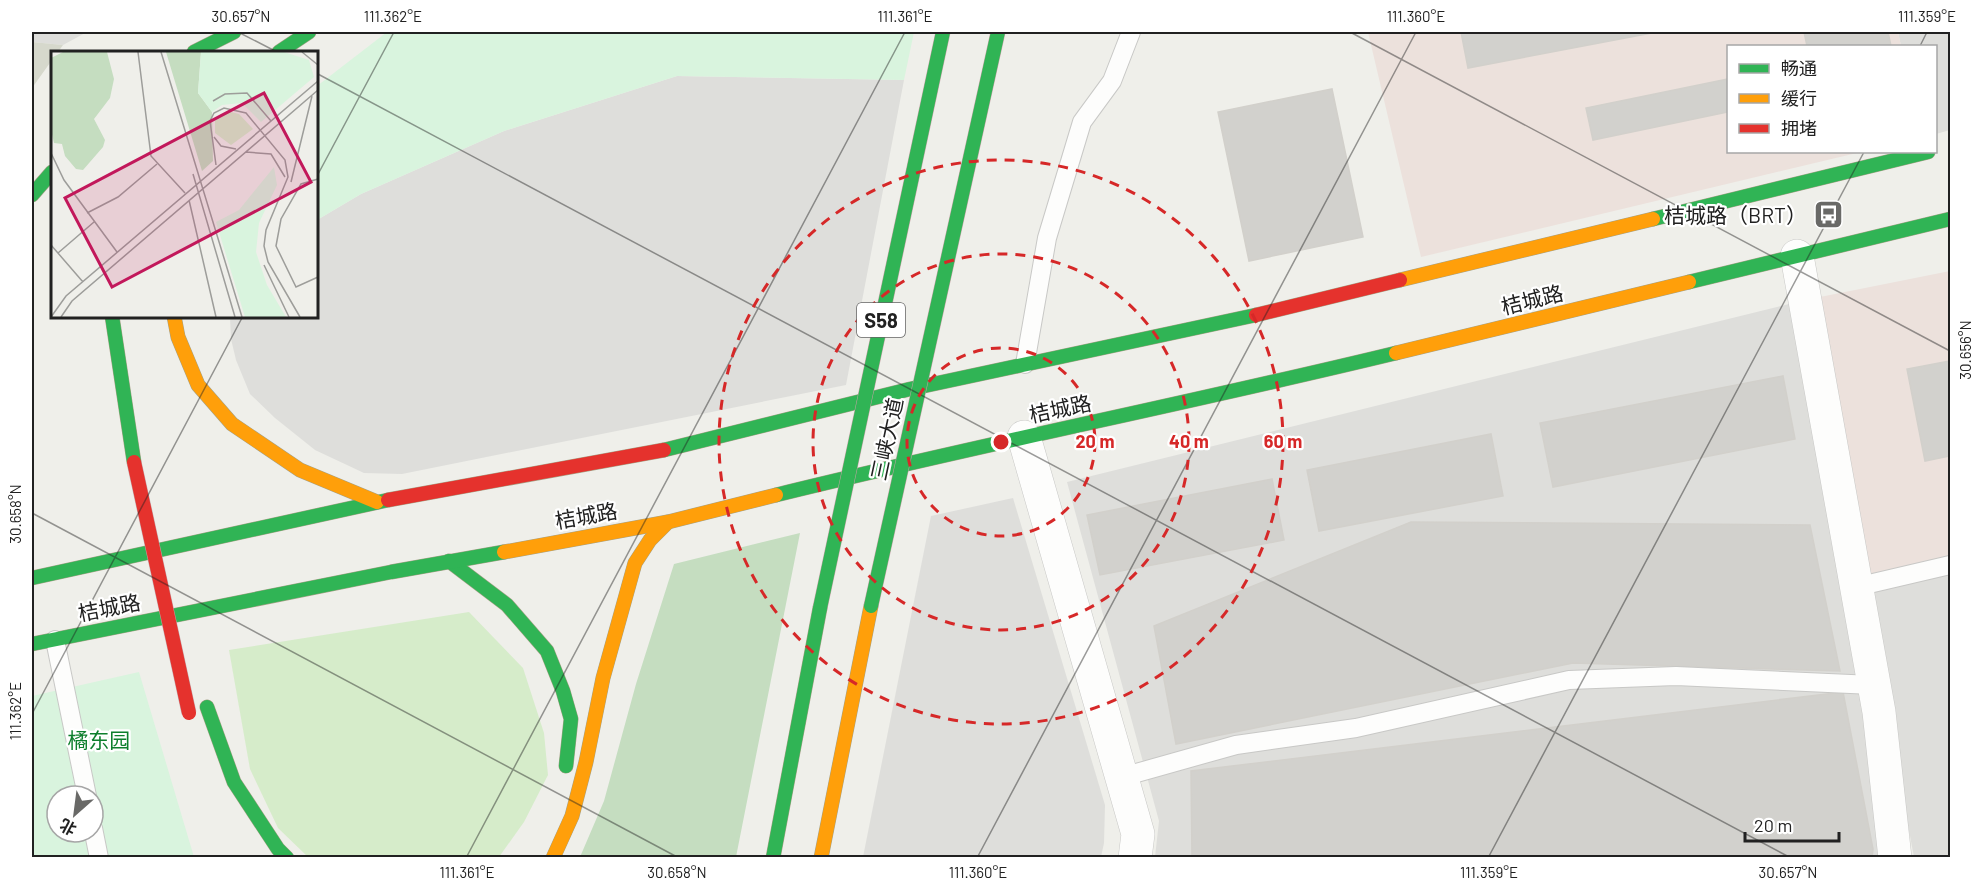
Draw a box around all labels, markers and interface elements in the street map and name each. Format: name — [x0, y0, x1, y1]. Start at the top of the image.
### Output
text: 30.657°N — [212, 7, 270, 25]
text: 111.362°E — [364, 7, 422, 25]
text: 111.361°E — [877, 7, 933, 25]
text: 111.360°E — [1387, 7, 1445, 25]
text: 111.359°E — [1898, 7, 1956, 25]
legend — [1727, 45, 1937, 153]
inset map — [51, 51, 318, 318]
text: 畅通 — [1781, 57, 1817, 79]
text: 缓行 — [1781, 87, 1817, 109]
text: 拥堵 — [1781, 117, 1817, 139]
bus stop icon: 桔城路（BRT） — [1812, 198, 1844, 230]
place label: 桔城路（BRT） — [1664, 202, 1807, 227]
street label: 桔城路 — [1498, 279, 1566, 319]
road number: S58 — [857, 303, 905, 337]
text: 30.656°N — [1956, 320, 1974, 380]
street label: 桔城路 — [1027, 389, 1093, 427]
street label: 三峡大道 — [865, 395, 907, 483]
text: 20 m — [1076, 430, 1114, 452]
text: 40 m — [1169, 430, 1209, 452]
text: 60 m — [1264, 430, 1302, 452]
centre of rings — [991, 432, 1011, 452]
text: 30.658°N — [6, 484, 24, 544]
street label: 桔城路 — [553, 497, 619, 533]
street label: 桔城路 — [76, 589, 142, 625]
text: 111.362°E — [6, 682, 24, 740]
park label: 橘东园 — [68, 727, 131, 752]
north arrow — [45, 784, 105, 844]
scale bar — [1745, 805, 1840, 843]
text: 20 m — [1754, 814, 1792, 836]
text: 北 — [56, 816, 79, 840]
text: 111.361°E — [439, 863, 495, 881]
text: 30.658°N — [647, 863, 707, 881]
text: 111.360°E — [949, 863, 1007, 881]
text: 111.359°E — [1460, 863, 1518, 881]
text: 30.657°N — [1759, 863, 1817, 881]

